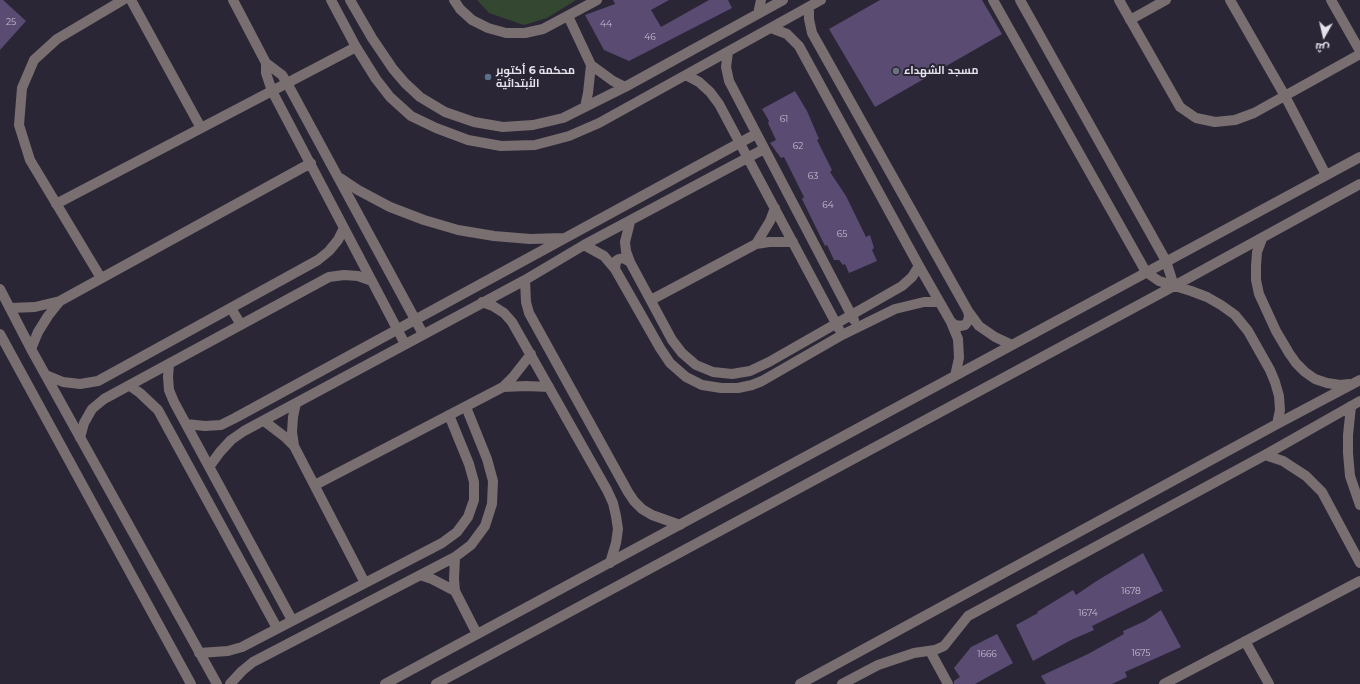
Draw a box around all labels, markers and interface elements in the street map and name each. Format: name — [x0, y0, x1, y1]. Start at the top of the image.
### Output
north arrow — [1304, 16, 1344, 56]
house number: 25 — [6, 17, 16, 27]
house number: 44 — [600, 19, 612, 29]
house number: 46 — [644, 32, 656, 42]
text: ش — [1314, 40, 1330, 56]
place label: محكمة 6 أكتوبر الأبتدائية — [496, 64, 575, 90]
place label: مسجد الشهداء — [904, 64, 978, 78]
marker: مسجد الشهداء — [891, 66, 901, 76]
marker: محكمة 6 أكتوبر الأبتدائية — [483, 72, 493, 82]
house number: 61 — [780, 114, 788, 124]
house number: 62 — [793, 141, 803, 151]
house number: 63 — [808, 171, 818, 181]
house number: 64 — [822, 200, 834, 210]
house number: 65 — [837, 229, 847, 239]
house number: 1678 — [1121, 586, 1141, 596]
house number: 1674 — [1078, 608, 1098, 618]
house number: 1675 — [1132, 648, 1150, 658]
house number: 1666 — [977, 649, 997, 659]

